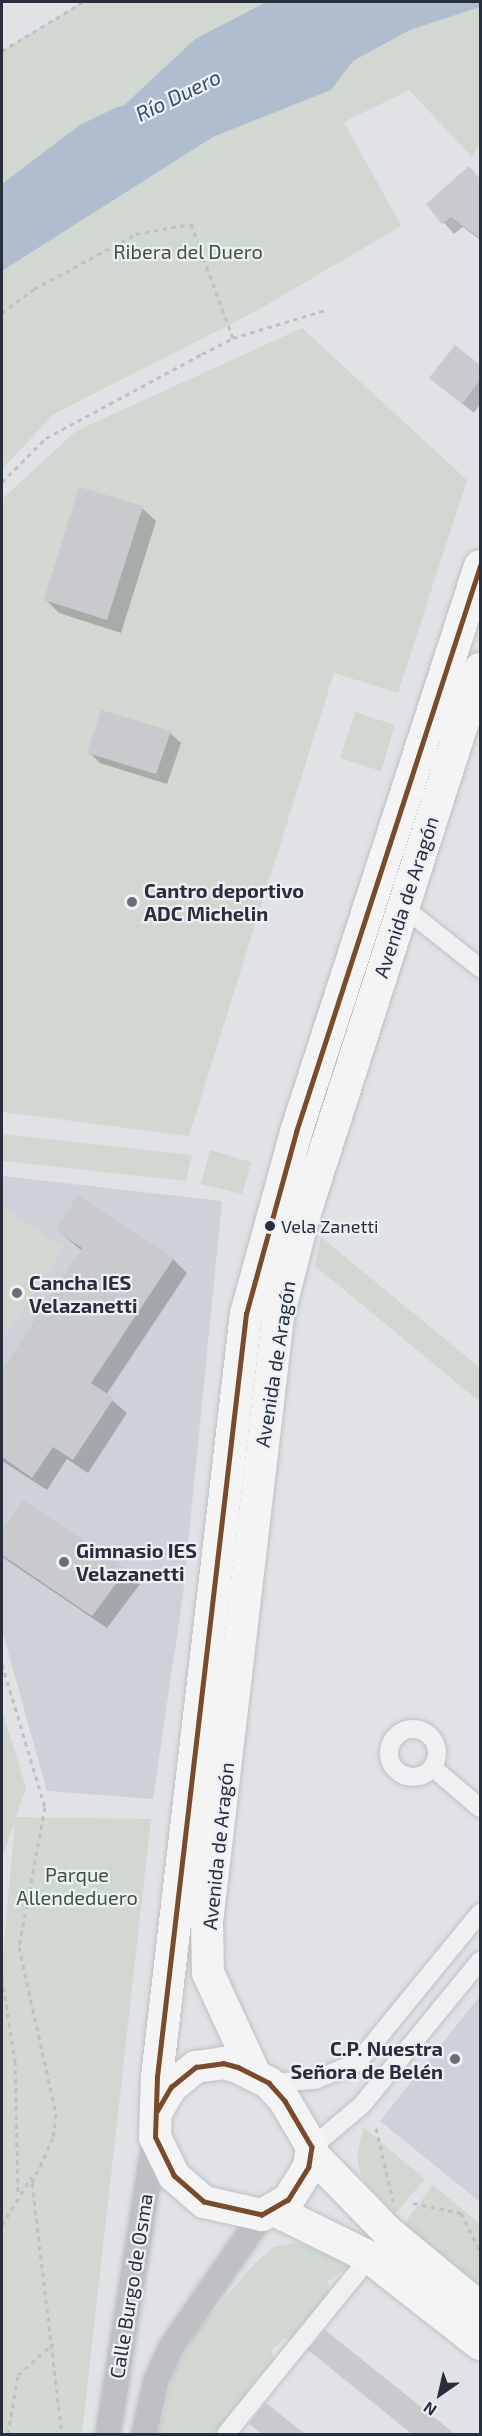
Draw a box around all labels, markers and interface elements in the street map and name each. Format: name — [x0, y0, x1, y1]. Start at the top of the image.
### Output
water label: Río Duero — [131, 64, 225, 126]
park label: Ribera del Duero — [113, 239, 263, 263]
street label: Avenida de Aragón — [368, 813, 444, 981]
place label: Cantro deportivo ADC Michelin — [144, 879, 304, 926]
marker: Cantro deportivo ADC Michelin — [125, 895, 139, 909]
place label: Vela Zanetti — [281, 1215, 379, 1237]
marker: Vela Zanetti — [264, 1220, 276, 1232]
place label: Cancha IES Velazanetti — [29, 1270, 137, 1317]
street label: Avenida de Aragón — [250, 1279, 300, 1449]
marker: Cancha IES Velazanetti — [10, 1286, 24, 1300]
place label: Gimnasio IES Velazanetti — [76, 1538, 197, 1585]
marker: Gimnasio IES Velazanetti — [57, 1555, 71, 1569]
street label: Avenida de Aragón — [197, 1761, 239, 1931]
park label: Parque Allendeduero — [16, 1862, 138, 1909]
place label: C.P. Nuestra Señora de Belén — [291, 2036, 443, 2083]
marker: C.P. Nuestra Señora de Belén — [448, 2052, 462, 2066]
street label: Calle Burgo de Osma — [105, 2192, 157, 2380]
north arrow — [410, 2364, 470, 2424]
text: N — [420, 2398, 440, 2420]

